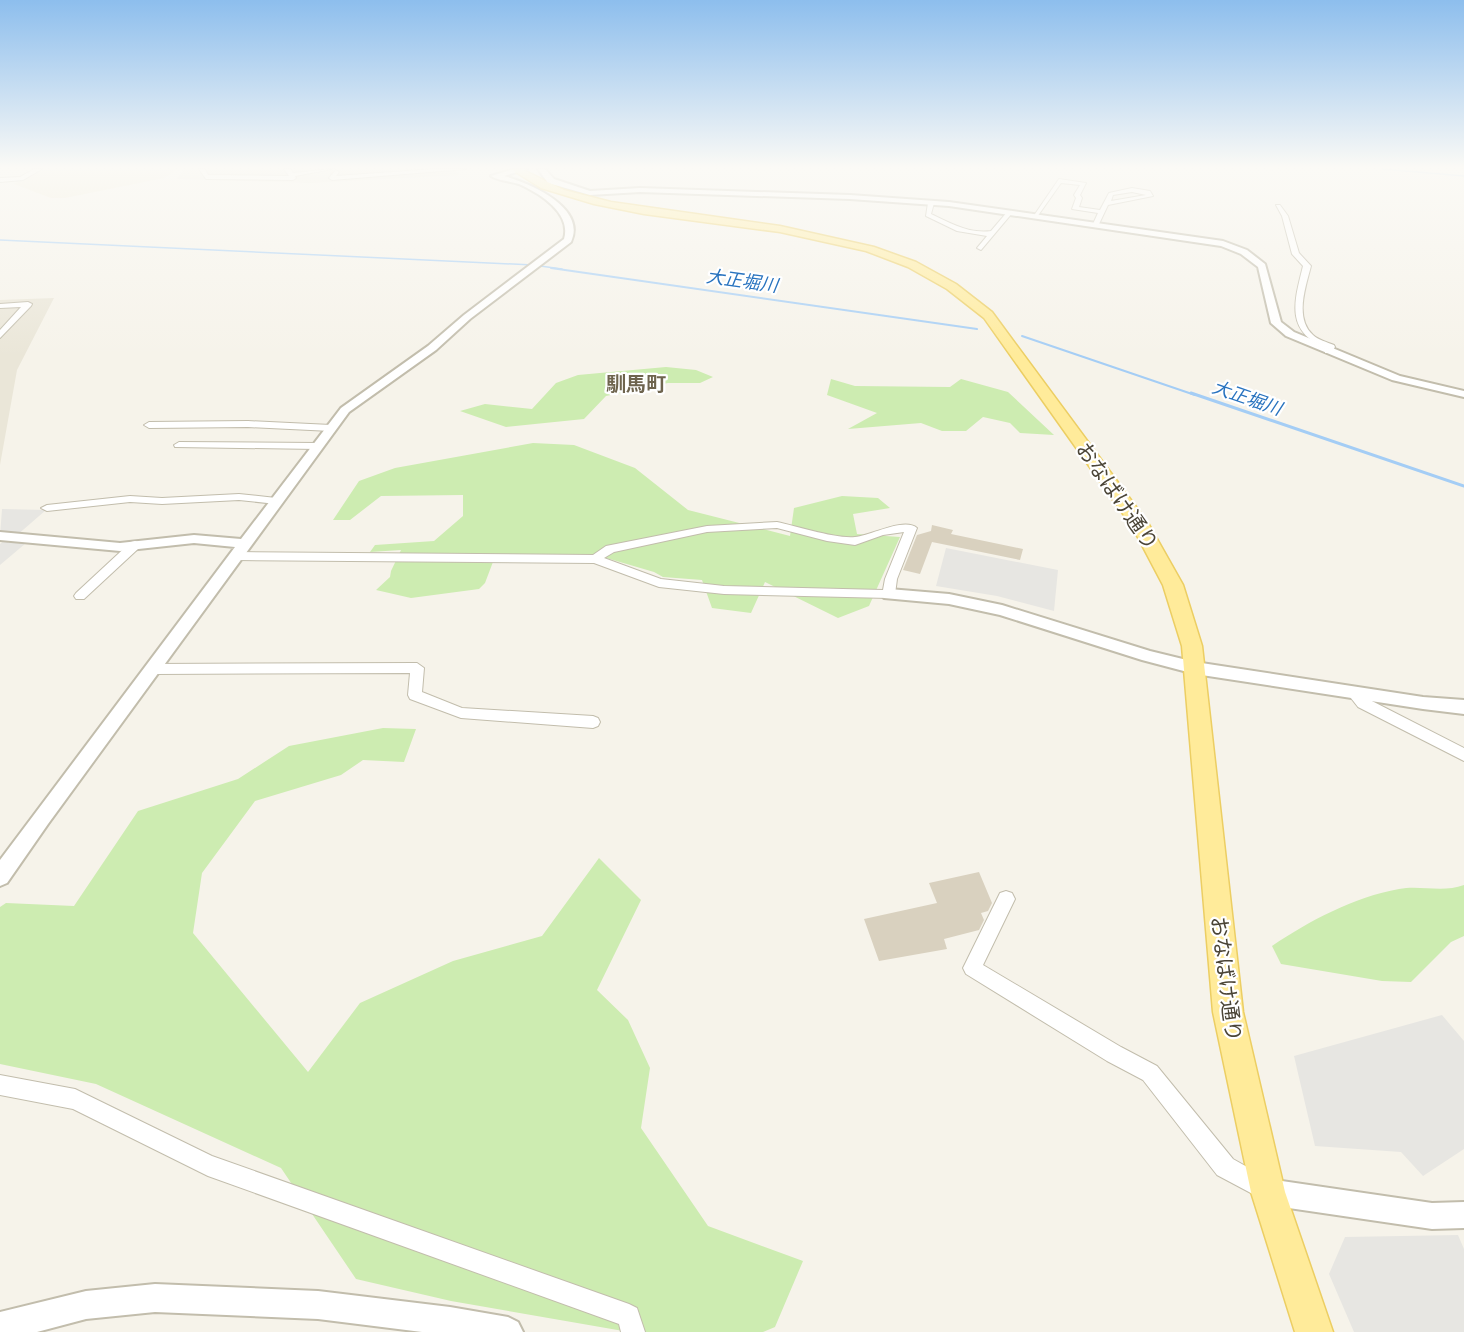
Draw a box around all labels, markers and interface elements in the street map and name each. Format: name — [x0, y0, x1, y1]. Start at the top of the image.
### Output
water label: 大正堀川 — [705, 266, 781, 296]
district label: 馴馬町 — [606, 374, 666, 395]
water label: 大正堀川 — [1210, 377, 1286, 420]
street label: おなばけ通り — [1072, 438, 1162, 554]
street label: おなばけ通り — [1207, 915, 1245, 1043]

